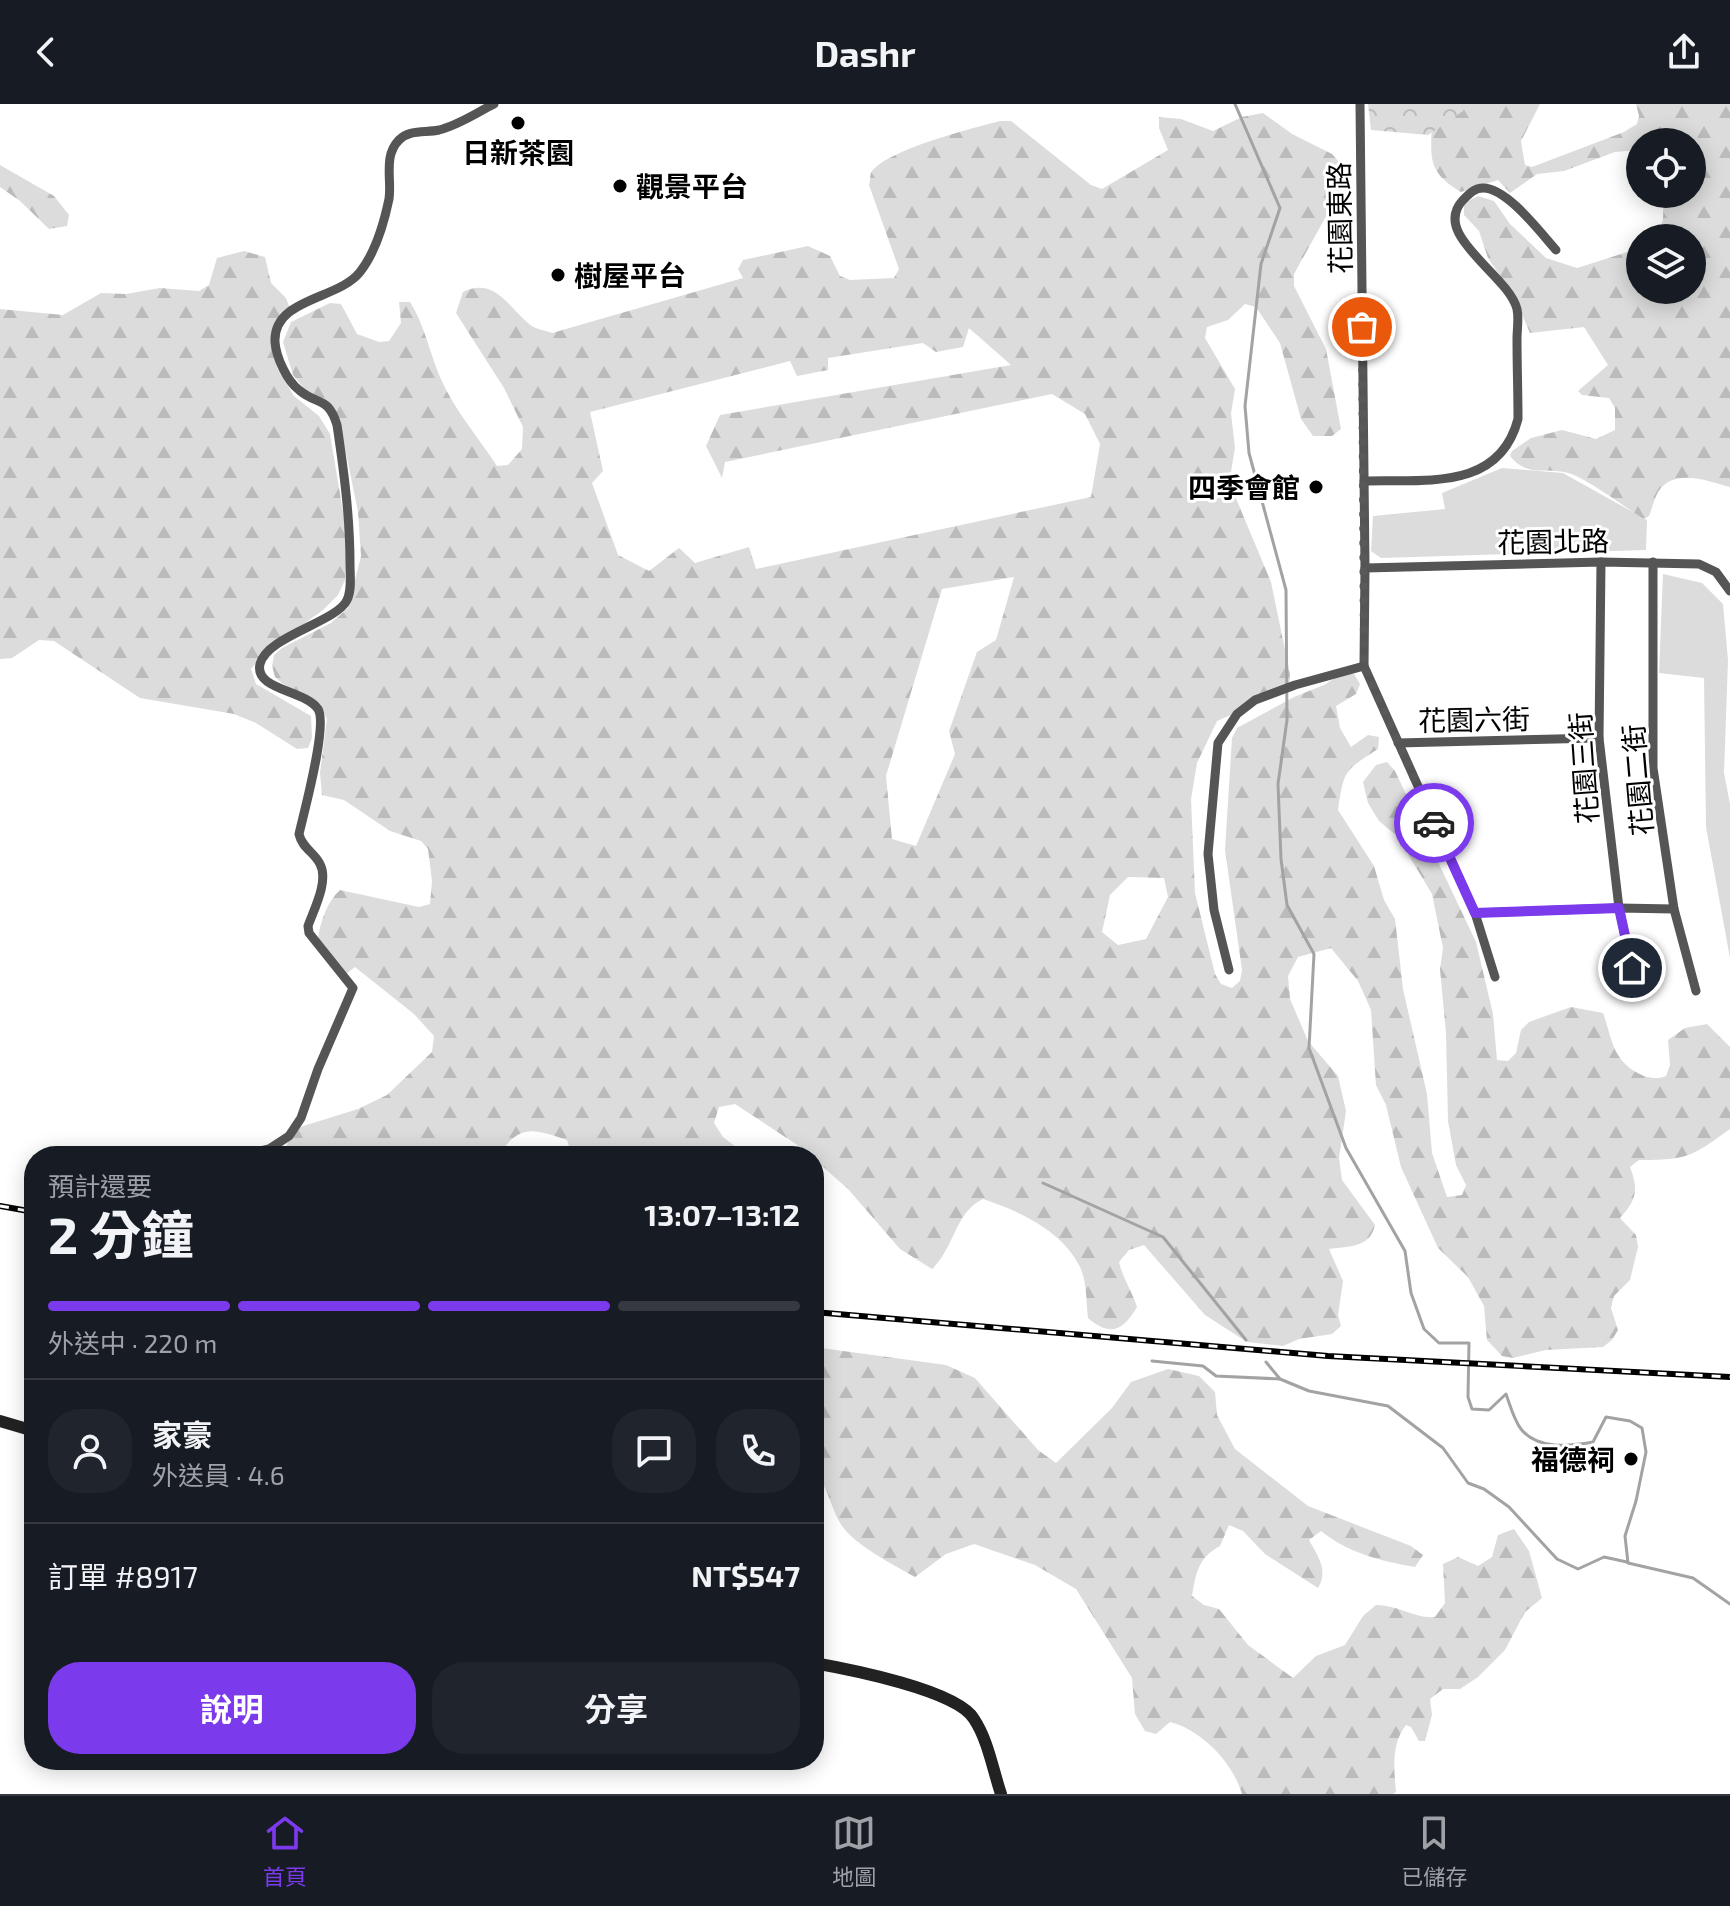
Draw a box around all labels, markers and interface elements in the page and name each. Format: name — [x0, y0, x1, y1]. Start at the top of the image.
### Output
icon: back — [24, 30, 68, 74]
icon: share — [1662, 30, 1706, 74]
text: Dashr — [814, 31, 916, 74]
marker: 日新茶園 — [509, 114, 527, 132]
map controls — [1626, 128, 1706, 304]
button: locate — [1626, 128, 1706, 208]
place label: 日新茶園 — [462, 135, 574, 169]
street label: 花園東路 — [1321, 162, 1357, 274]
place label: 觀景平台 — [636, 169, 748, 203]
marker: 觀景平台 — [611, 177, 629, 195]
button: layers — [1626, 224, 1706, 304]
place label: 樹屋平台 — [574, 258, 686, 292]
marker: 樹屋平台 — [549, 266, 567, 284]
pin — [1328, 293, 1396, 361]
icon: bag — [1340, 305, 1384, 349]
place label: 四季會館 — [1188, 470, 1300, 504]
marker: 四季會館 — [1307, 478, 1325, 496]
street label: 花園北路 — [1497, 523, 1609, 559]
street label: 花園六街 — [1418, 701, 1530, 737]
street label: 花園三街 — [1562, 711, 1604, 825]
street label: 花園二街 — [1615, 723, 1659, 837]
courier — [1394, 783, 1474, 863]
icon: car — [1412, 801, 1456, 845]
pin — [1598, 934, 1666, 1002]
icon: home — [1610, 946, 1654, 990]
text: 預計還要 — [48, 1170, 152, 1201]
text: 13:07–13:12 — [644, 1196, 800, 1232]
text: 2 分鐘 — [48, 1202, 193, 1264]
text: 外送中 · 220 m — [48, 1327, 217, 1358]
button: person — [48, 1409, 132, 1493]
button: chat — [612, 1409, 696, 1493]
button: phone — [716, 1409, 800, 1493]
text: 家豪 — [152, 1416, 212, 1452]
place label: 福德祠 — [1531, 1442, 1615, 1476]
marker: 福德祠 — [1622, 1450, 1640, 1468]
text: 外送員 · 4.6 — [152, 1459, 285, 1490]
text: NT$547 — [691, 1557, 800, 1593]
text: 訂單 #8917 — [48, 1558, 198, 1594]
button: 說明 — [48, 1662, 416, 1754]
button: 分享 — [432, 1662, 800, 1754]
tab: 首頁 — [263, 1811, 307, 1891]
tab: 地圖 — [832, 1811, 876, 1891]
tab: 已儲存 — [1401, 1811, 1467, 1891]

